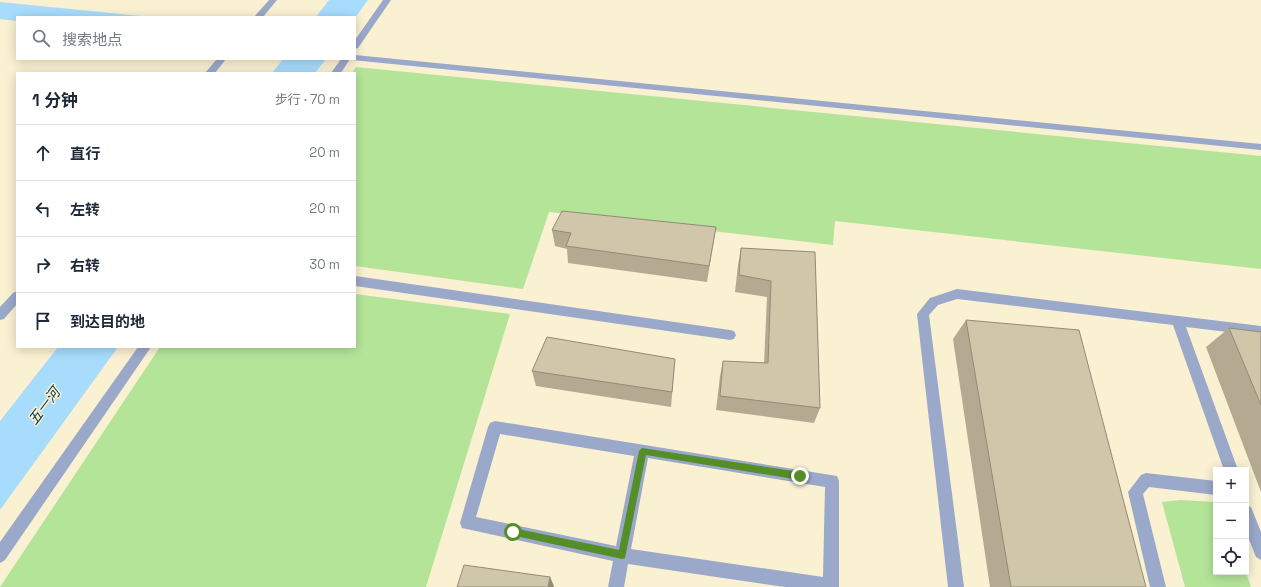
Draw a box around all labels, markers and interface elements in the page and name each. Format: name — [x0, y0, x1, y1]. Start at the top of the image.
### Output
search box — [16, 16, 356, 60]
icon: search — [30, 27, 52, 49]
text: 搜索地点 — [62, 30, 122, 49]
text: 1 分钟 — [32, 89, 78, 111]
text: 步行 · 70 m — [275, 91, 340, 108]
icon: ahead — [32, 142, 54, 164]
text: 直行 — [70, 144, 100, 163]
text: 20 m — [309, 144, 340, 161]
icon: left — [32, 198, 54, 220]
text: 左转 — [70, 200, 100, 219]
text: 20 m — [309, 200, 340, 217]
icon: right — [32, 254, 54, 276]
text: 右转 — [70, 256, 100, 275]
text: 30 m — [309, 256, 340, 273]
icon: arrive — [32, 310, 54, 332]
text: 到达目的地 — [70, 312, 145, 331]
water label: 五一河 — [24, 381, 66, 428]
route end — [791, 467, 809, 485]
map controls — [1213, 467, 1249, 575]
button: + — [1213, 467, 1249, 503]
button: − — [1213, 503, 1249, 539]
route start — [504, 523, 522, 541]
button: locate — [1213, 539, 1249, 575]

